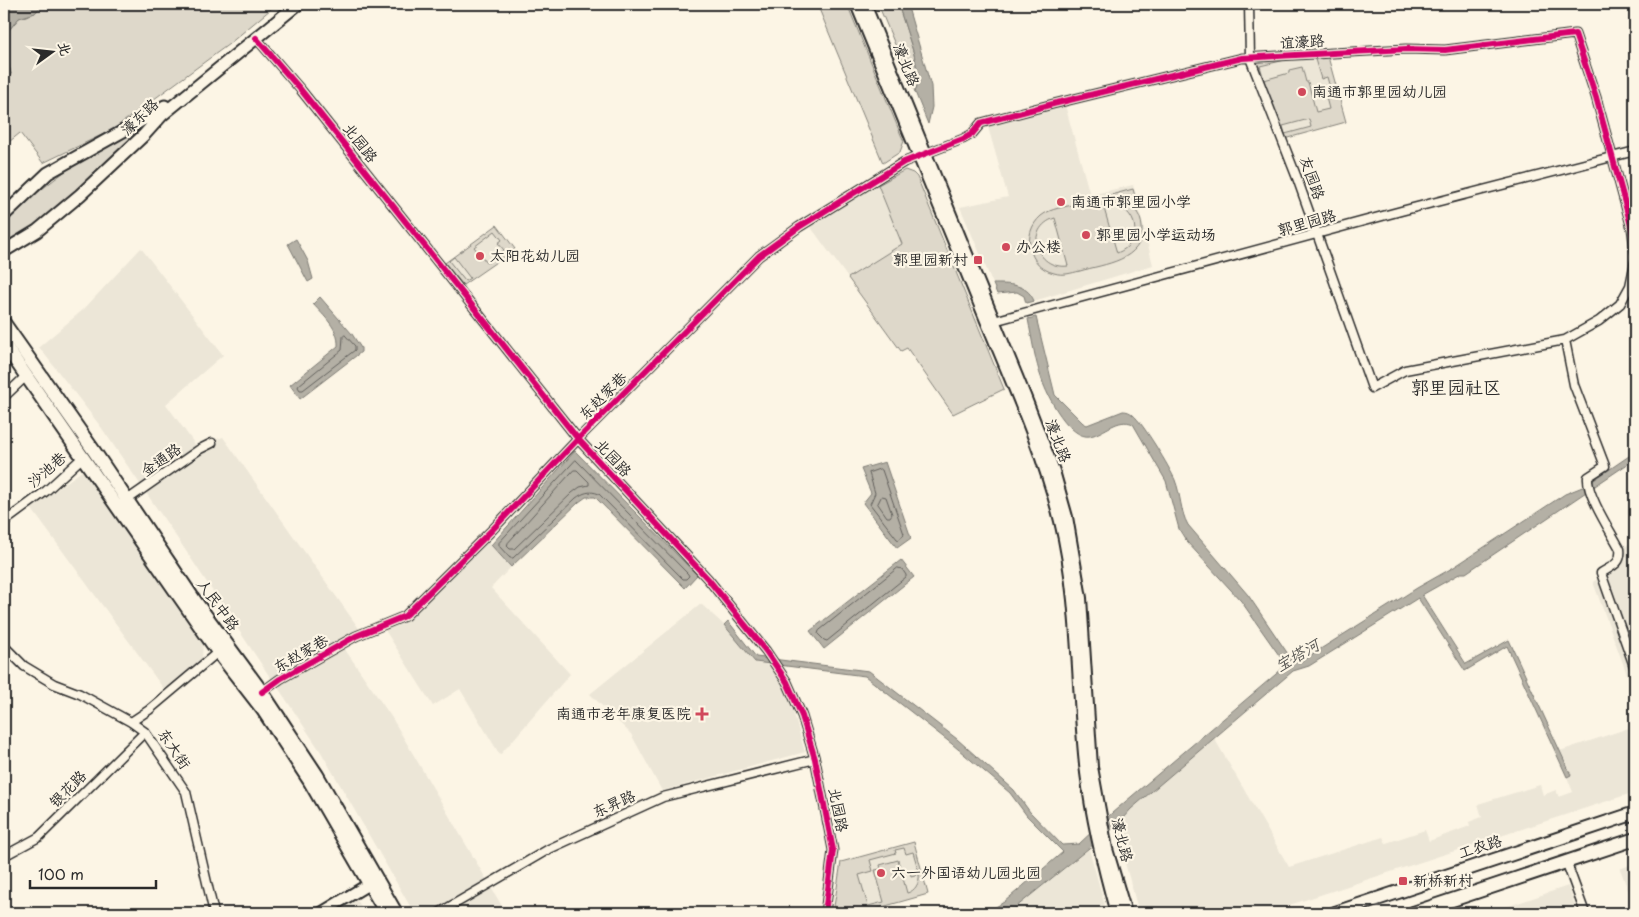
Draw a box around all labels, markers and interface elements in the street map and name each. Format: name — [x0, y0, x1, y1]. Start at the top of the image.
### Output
north arrow — [28, 28, 78, 78]
street label: 谊濠路 — [1279, 28, 1325, 53]
text: 北 — [53, 39, 77, 58]
street label: 濠北路 — [888, 39, 926, 90]
place label: 南通市郭里园幼儿园 — [1312, 79, 1447, 102]
marker: 南通市郭里园幼儿园 — [1296, 86, 1308, 98]
street label: 濠东路 — [115, 92, 163, 140]
street label: 北园路 — [338, 117, 384, 167]
street label: 友园路 — [1295, 152, 1332, 203]
place label: 南通市郭里园小学 — [1071, 189, 1191, 212]
marker: 南通市郭里园小学 — [1055, 196, 1067, 208]
street label: 郭里园路 — [1275, 202, 1339, 241]
place label: 郭里园小学运动场 — [1096, 222, 1216, 245]
marker: 郭里园小学运动场 — [1080, 229, 1092, 241]
place label: 办公楼 — [1016, 234, 1061, 257]
marker: 办公楼 — [1000, 241, 1012, 253]
place label: 太阳花幼儿园 — [490, 243, 580, 266]
place label: 郭里园新村 — [893, 247, 968, 270]
marker: 太阳花幼儿园 — [474, 250, 486, 262]
marker: 郭里园新村 — [972, 254, 984, 266]
street label: 东赵家巷 — [573, 366, 631, 424]
district label: 郭里园社区 — [1411, 373, 1501, 400]
street label: 濠北路 — [1041, 415, 1078, 466]
street label: 北园路 — [590, 433, 638, 481]
street label: 金通路 — [135, 436, 185, 481]
street label: 沙池巷 — [21, 445, 71, 492]
street label: 人民中路 — [192, 573, 246, 635]
street label: 东赵家巷 — [269, 628, 332, 678]
water label: 宝塔河 — [1270, 630, 1326, 677]
place label: 南通市老年康复医院 — [556, 701, 691, 724]
marker: 南通市老年康复医院 — [695, 707, 709, 721]
street label: 东大街 — [153, 723, 197, 773]
street label: 银花路 — [43, 764, 91, 812]
street label: 东昇路 — [588, 783, 639, 822]
street label: 北园路 — [824, 785, 855, 834]
street label: 濠北路 — [1107, 815, 1140, 864]
street label: 工农路 — [1455, 828, 1504, 863]
scale bar — [30, 857, 156, 889]
place label: 六一外国语幼儿园北园 — [891, 860, 1041, 883]
text: 100 m — [38, 862, 84, 885]
marker: 六一外国语幼儿园北园 — [875, 867, 887, 879]
place label: 新桥新村 — [1413, 868, 1473, 891]
marker: 新桥新村 — [1397, 875, 1409, 887]

